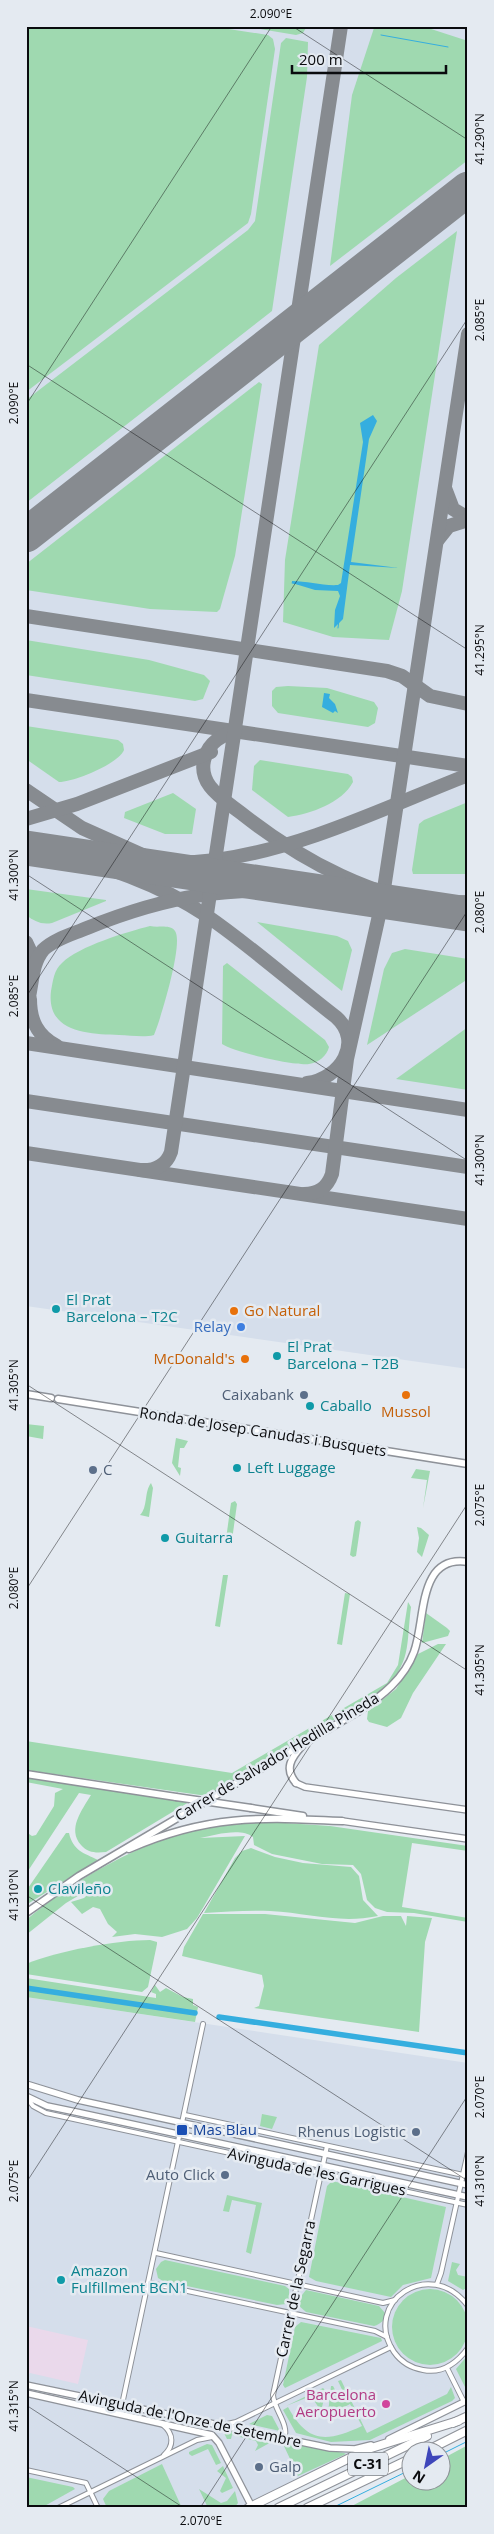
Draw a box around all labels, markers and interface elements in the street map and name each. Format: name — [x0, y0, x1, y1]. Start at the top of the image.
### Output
text: 2.090°E — [250, 5, 292, 22]
scale bar — [292, 42, 445, 74]
text: 200 m — [299, 49, 343, 69]
text: 41.290°N — [471, 113, 488, 165]
text: 2.085°E — [471, 299, 488, 341]
text: 2.090°E — [5, 382, 22, 424]
text: 41.295°N — [471, 624, 488, 676]
text: 41.300°N — [5, 849, 22, 901]
text: 2.080°E — [471, 891, 488, 933]
text: 2.085°E — [5, 975, 22, 1017]
text: 41.300°N — [471, 1134, 488, 1186]
place label: El Prat Barcelona – T2C — [66, 1289, 178, 1326]
place label: Go Natural — [244, 1300, 320, 1320]
marker: El Prat Barcelona – T2C — [50, 1303, 62, 1315]
marker: Go Natural — [228, 1305, 240, 1317]
place label: Relay — [194, 1316, 231, 1336]
marker: Relay — [235, 1321, 247, 1333]
place label: El Prat Barcelona – T2B — [287, 1336, 399, 1373]
place label: McDonald's — [153, 1348, 235, 1368]
marker: El Prat Barcelona – T2B — [271, 1350, 283, 1362]
marker: McDonald's — [239, 1353, 251, 1365]
text: 41.305°N — [5, 1359, 22, 1411]
place label: Caixabank — [222, 1384, 294, 1404]
marker: Caixabank — [298, 1389, 310, 1401]
marker: Mussol — [400, 1389, 412, 1401]
place label: Caballo — [320, 1395, 372, 1415]
marker: Caballo — [304, 1400, 316, 1412]
place label: Mussol — [381, 1401, 431, 1421]
street label: Ronda de Josep Canudas i Busquets — [138, 1402, 388, 1460]
place label: Left Luggage — [247, 1457, 336, 1477]
place label: C — [103, 1459, 112, 1479]
marker: Left Luggage — [231, 1462, 243, 1474]
marker: C — [87, 1464, 99, 1476]
text: 2.075°E — [471, 1484, 488, 1526]
place label: Guitarra — [175, 1527, 233, 1547]
marker: Guitarra — [159, 1532, 171, 1544]
text: 2.080°E — [5, 1567, 22, 1609]
text: 41.305°N — [471, 1644, 488, 1696]
street label: Carrer de Salvador Hedilla Pineda — [171, 1687, 382, 1825]
text: 41.310°N — [5, 1869, 22, 1921]
place label: Clavileño — [48, 1878, 111, 1898]
marker: Clavileño — [32, 1883, 44, 1895]
text: 2.070°E — [471, 2076, 488, 2118]
place label: Mas Blau — [193, 2119, 257, 2139]
place label: Rhenus Logistic — [297, 2121, 406, 2141]
marker: Mas Blau — [175, 2123, 189, 2137]
marker: Rhenus Logistic — [410, 2126, 422, 2138]
street label: Avinguda de les Garrigues — [226, 2142, 408, 2200]
text: 41.310°N — [471, 2155, 488, 2207]
text: 2.075°E — [5, 2160, 22, 2202]
place label: Auto Click — [146, 2164, 215, 2184]
marker: Auto Click — [219, 2169, 231, 2181]
street label: Carrer de la Segarra — [271, 2218, 319, 2359]
place label: Amazon Fulfillment BCN1 — [71, 2260, 188, 2297]
marker: Amazon Fulfillment BCN1 — [55, 2274, 67, 2286]
text: 41.315°N — [5, 2380, 22, 2432]
place label: Barcelona Aeropuerto — [296, 2384, 376, 2421]
street label: Avinguda de l'Onze de Setembre — [77, 2385, 303, 2451]
marker: Barcelona Aeropuerto — [380, 2398, 392, 2410]
north arrow — [402, 2442, 452, 2492]
road number: C-31 — [348, 2452, 388, 2476]
place label: Galp — [269, 2456, 301, 2476]
marker: Galp — [253, 2461, 265, 2473]
text: N — [409, 2466, 429, 2488]
text: 2.070°E — [180, 2512, 222, 2529]

